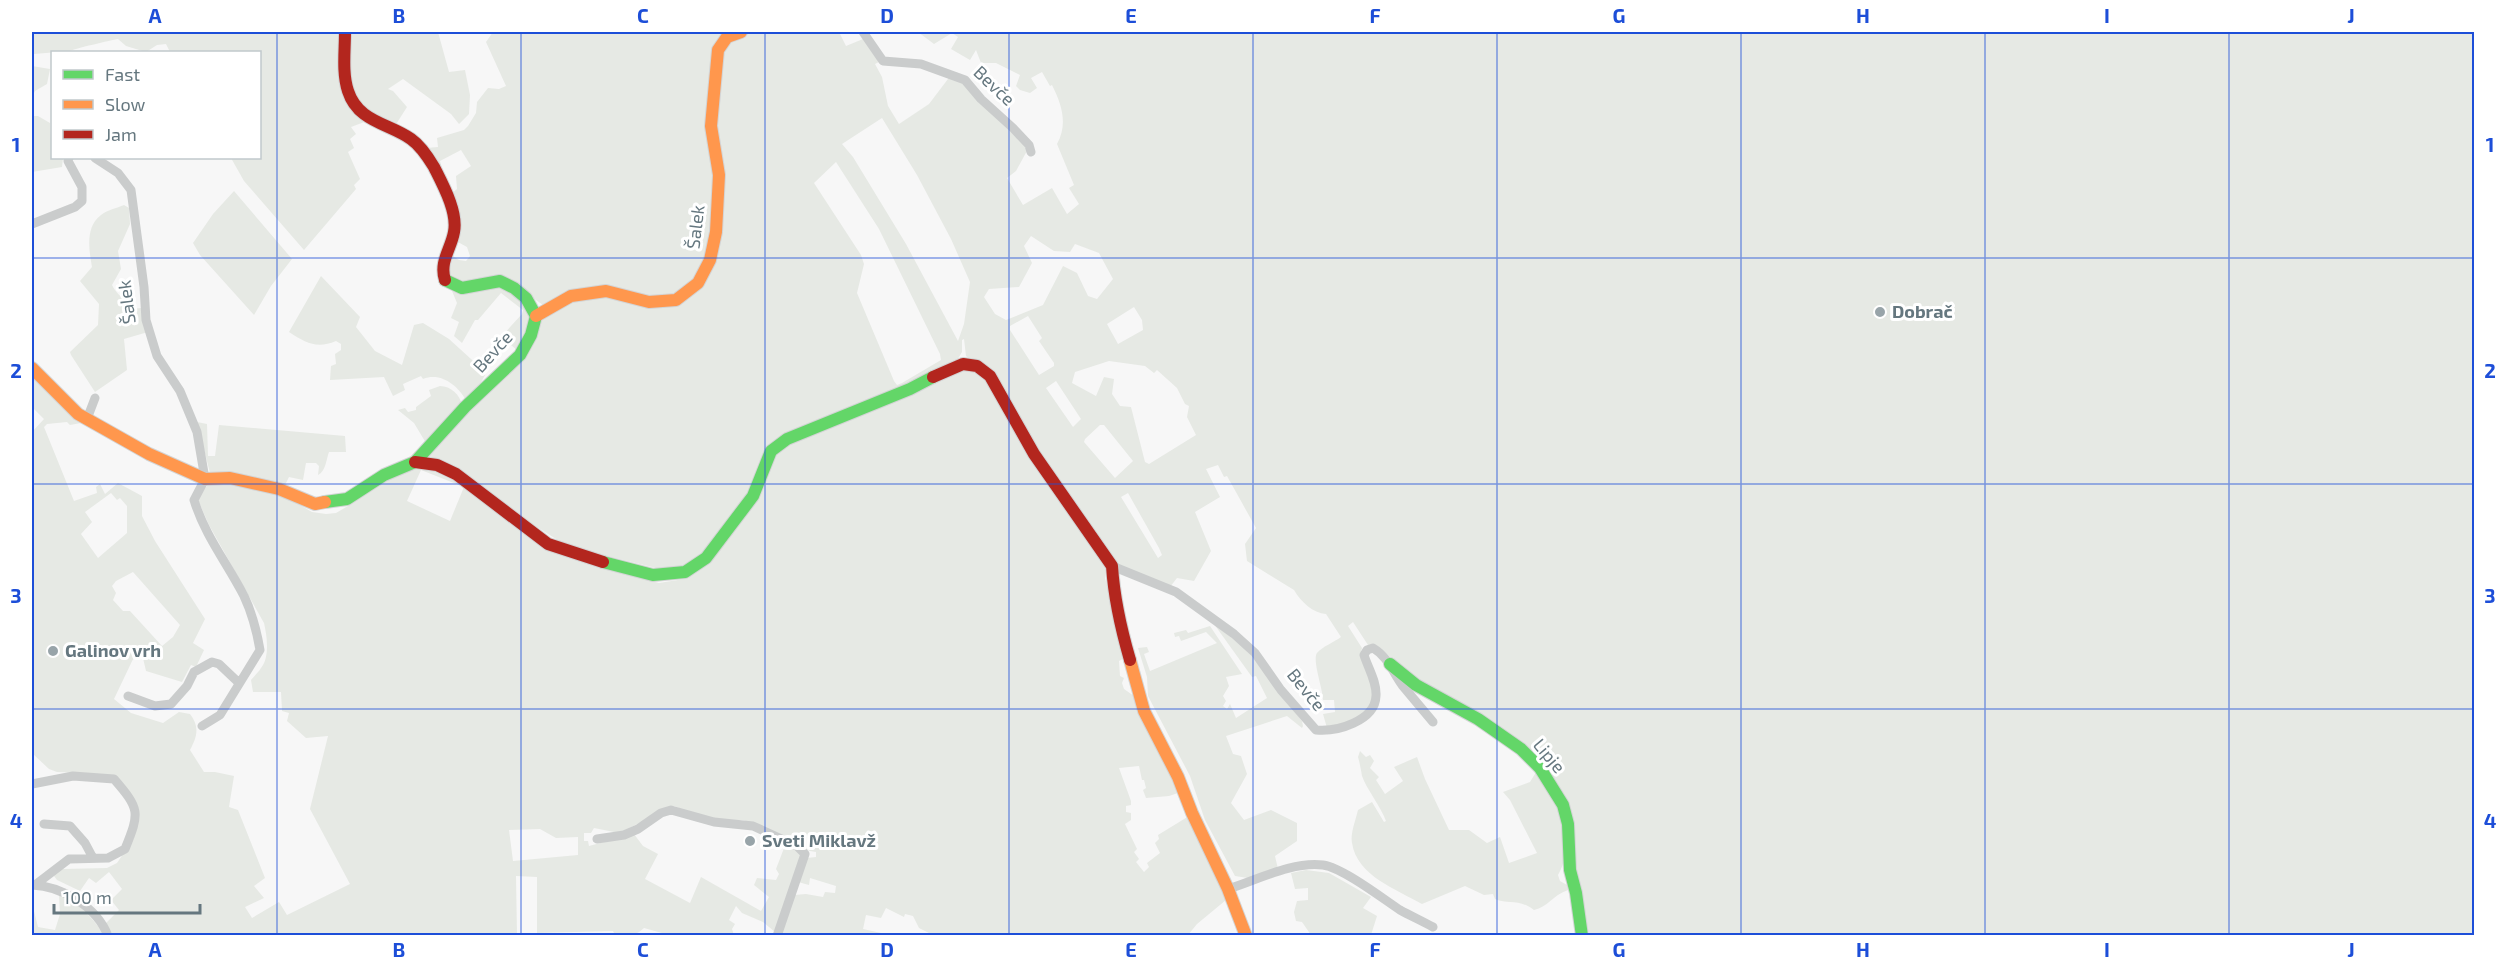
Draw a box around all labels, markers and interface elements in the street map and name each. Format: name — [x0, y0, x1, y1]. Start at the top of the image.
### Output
text: A — [148, 3, 162, 27]
text: B — [393, 3, 405, 27]
text: C — [637, 3, 649, 27]
text: D — [880, 3, 894, 27]
text: E — [1125, 3, 1137, 27]
text: F — [1369, 3, 1381, 27]
text: G — [1613, 3, 1625, 27]
text: H — [1856, 3, 1870, 27]
text: I — [2104, 3, 2110, 27]
text: J — [2347, 3, 2355, 27]
legend — [51, 51, 261, 159]
street label: Bevče — [969, 61, 1020, 110]
text: Fast — [105, 63, 140, 85]
text: Slow — [105, 93, 146, 115]
text: Jam — [105, 123, 137, 145]
text: 1 — [12, 132, 20, 156]
text: 1 — [2486, 132, 2494, 156]
street label: Šalek — [681, 204, 709, 250]
street label: Šalek — [112, 279, 140, 325]
place label: Dobrač — [1892, 300, 1953, 322]
marker: Dobrač — [1873, 305, 1887, 319]
street label: Bevče — [468, 326, 517, 377]
text: 2 — [10, 358, 22, 382]
text: 2 — [2484, 358, 2496, 382]
text: 3 — [10, 583, 22, 607]
text: 3 — [2484, 583, 2496, 607]
place label: Galinov vrh — [65, 639, 161, 661]
marker: Galinov vrh — [46, 644, 60, 658]
street label: Bevče — [1283, 664, 1331, 715]
street label: Lipje — [1529, 734, 1571, 777]
text: 4 — [10, 808, 23, 832]
text: 4 — [2484, 808, 2497, 832]
place label: Sveti Miklavž — [762, 829, 876, 851]
marker: Sveti Miklavž — [743, 834, 757, 848]
scale bar — [54, 877, 200, 915]
text: 100 m — [63, 886, 112, 908]
text: A — [148, 937, 162, 961]
text: B — [393, 937, 405, 961]
text: C — [637, 937, 649, 961]
text: D — [880, 937, 894, 961]
text: E — [1125, 937, 1137, 961]
text: F — [1369, 937, 1381, 961]
text: G — [1613, 937, 1625, 961]
text: H — [1856, 937, 1870, 961]
text: I — [2104, 937, 2110, 961]
text: J — [2347, 937, 2355, 961]

